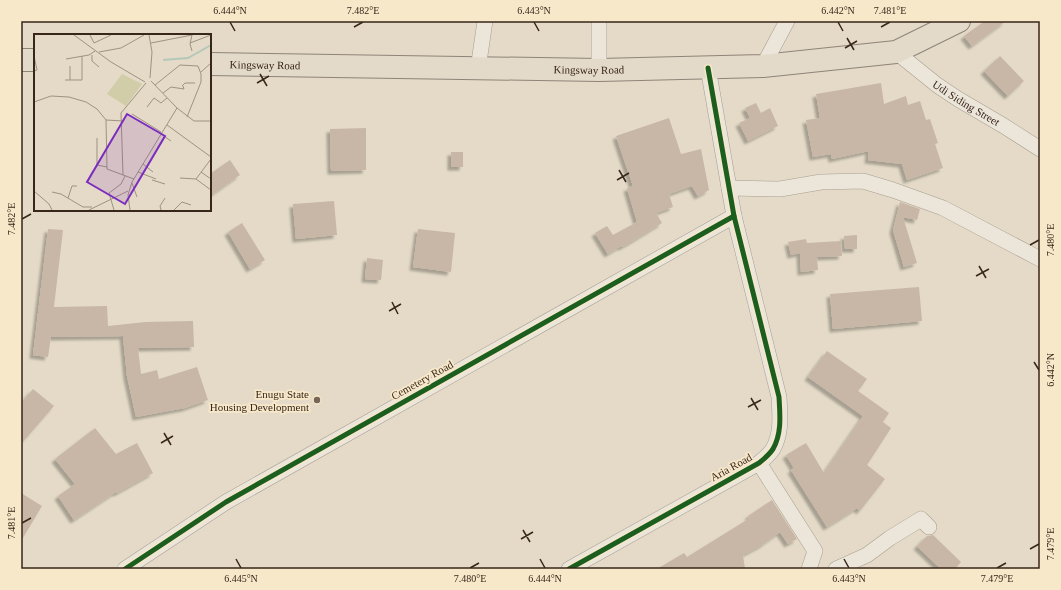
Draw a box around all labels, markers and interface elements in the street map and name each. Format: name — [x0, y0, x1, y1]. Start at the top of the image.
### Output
text: 6.444°N — [213, 5, 247, 16]
text: 7.482°E — [347, 5, 379, 16]
text: 6.443°N — [517, 5, 551, 16]
text: 6.442°N — [821, 5, 855, 16]
text: 7.481°E — [874, 5, 906, 16]
inset map — [34, 34, 211, 211]
street label: Kingsway Road — [230, 58, 301, 71]
street label: Kingsway Road — [554, 63, 625, 76]
street label: Udi Siding Street — [930, 78, 1002, 128]
text: 7.482°E — [6, 203, 17, 235]
text: 7.480°E — [1045, 224, 1056, 256]
text: 6.442°N — [1045, 353, 1056, 387]
street label: Cemetery Road — [389, 358, 455, 402]
place label: Enugu State Housing Development — [210, 388, 309, 413]
marker: Enugu State Housing Development — [312, 395, 322, 405]
street label: Aria Road — [708, 450, 754, 483]
text: 7.481°E — [6, 507, 17, 539]
text: 7.479°E — [1045, 528, 1056, 560]
text: 6.445°N — [224, 573, 258, 584]
text: 7.480°E — [454, 573, 486, 584]
text: 6.444°N — [528, 573, 562, 584]
text: 6.443°N — [832, 573, 866, 584]
text: 7.479°E — [981, 573, 1013, 584]

